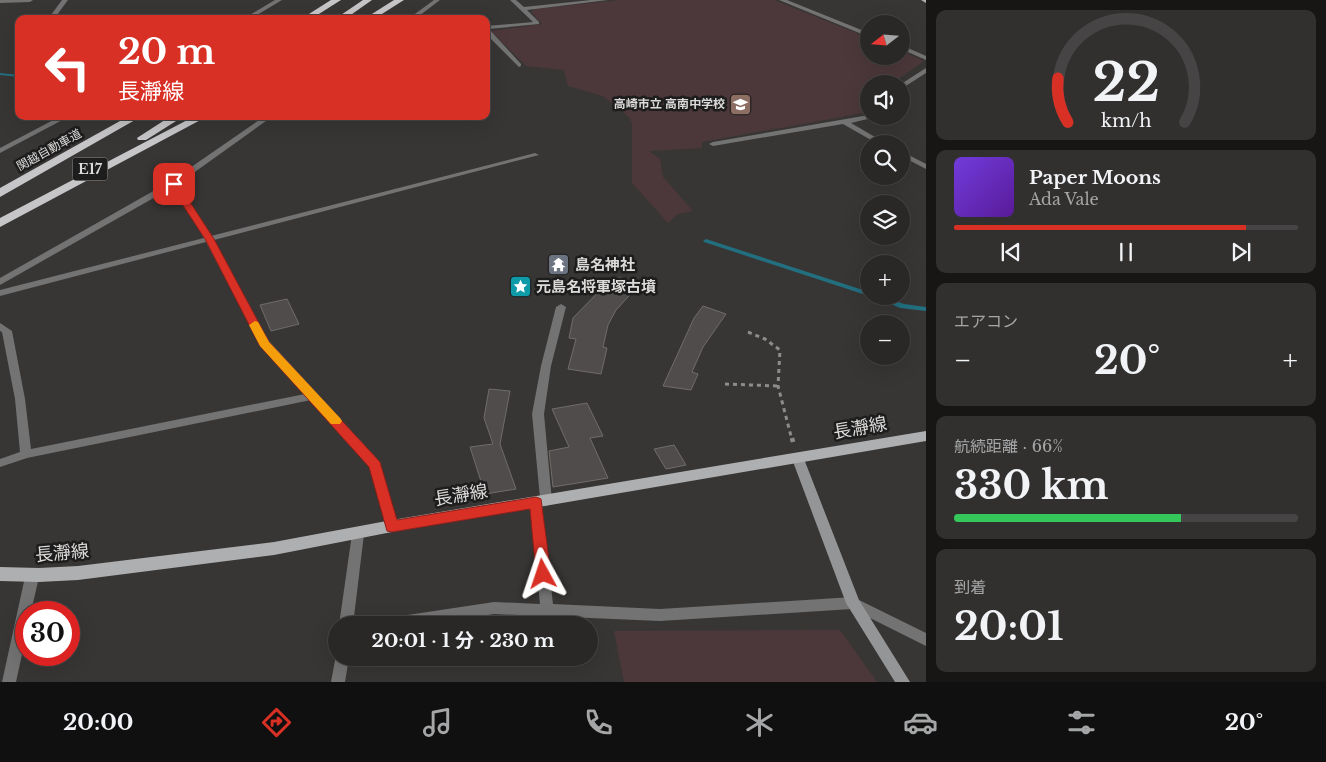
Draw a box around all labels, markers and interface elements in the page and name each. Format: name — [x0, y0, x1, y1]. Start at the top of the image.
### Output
north arrow — [860, 15, 910, 65]
map controls — [860, 15, 910, 365]
text: 20 m — [118, 30, 215, 73]
icon: left — [35, 35, 100, 100]
text: 22 — [1092, 51, 1160, 115]
button: sound — [860, 75, 910, 125]
text: 長瀞線 — [118, 78, 184, 105]
school or university icon: 高崎市立 高南中学校 — [729, 92, 753, 116]
place label: 高崎市立 高南中学校 — [614, 96, 725, 111]
text: km/h — [1101, 110, 1151, 132]
street label: 関越自動車道 — [14, 126, 84, 174]
button: search — [860, 135, 910, 185]
road number: E17 — [72, 157, 108, 180]
pin — [153, 163, 195, 205]
text: Paper Moons — [1029, 166, 1161, 189]
icon: arrive — [160, 170, 188, 198]
text: Ada Vale — [1029, 189, 1099, 209]
button: layers — [860, 195, 910, 245]
icon: previous — [997, 238, 1025, 266]
icon: pause — [1112, 238, 1140, 266]
icon: next — [1227, 238, 1255, 266]
temple icon: 島名神社 — [547, 253, 571, 277]
place label: 島名神社 — [575, 255, 635, 274]
button: + — [860, 255, 910, 305]
place icon: 元島名将軍塚古墳 — [508, 275, 532, 299]
place label: 元島名将軍塚古墳 — [536, 277, 656, 296]
text: エアコン — [954, 311, 1018, 331]
button: − — [860, 315, 910, 365]
text: 20° — [1094, 337, 1160, 384]
text: − — [954, 343, 972, 378]
text: + — [1283, 343, 1298, 378]
street label: 長瀞線 — [832, 412, 888, 444]
text: 航続距離 · 66% — [954, 436, 1063, 456]
text: 330 km — [954, 462, 1108, 509]
street label: 長瀞線 — [433, 480, 489, 510]
street label: 長瀞線 — [34, 540, 90, 566]
position arrow — [516, 547, 568, 599]
text: 到着 — [954, 577, 986, 597]
speed limit sign: 30 — [15, 601, 80, 666]
text: 20:01 — [954, 603, 1063, 650]
text: 20:01 · 1 分 · 230 m — [372, 629, 554, 652]
icon: directions — [259, 705, 294, 740]
icon: music — [420, 705, 455, 740]
icon: phone — [581, 705, 616, 740]
icon: climate — [742, 705, 777, 740]
icon: car — [903, 705, 938, 740]
icon: filters — [1064, 705, 1099, 740]
text: 20:00 — [63, 709, 133, 736]
text: 20° — [1225, 709, 1263, 736]

